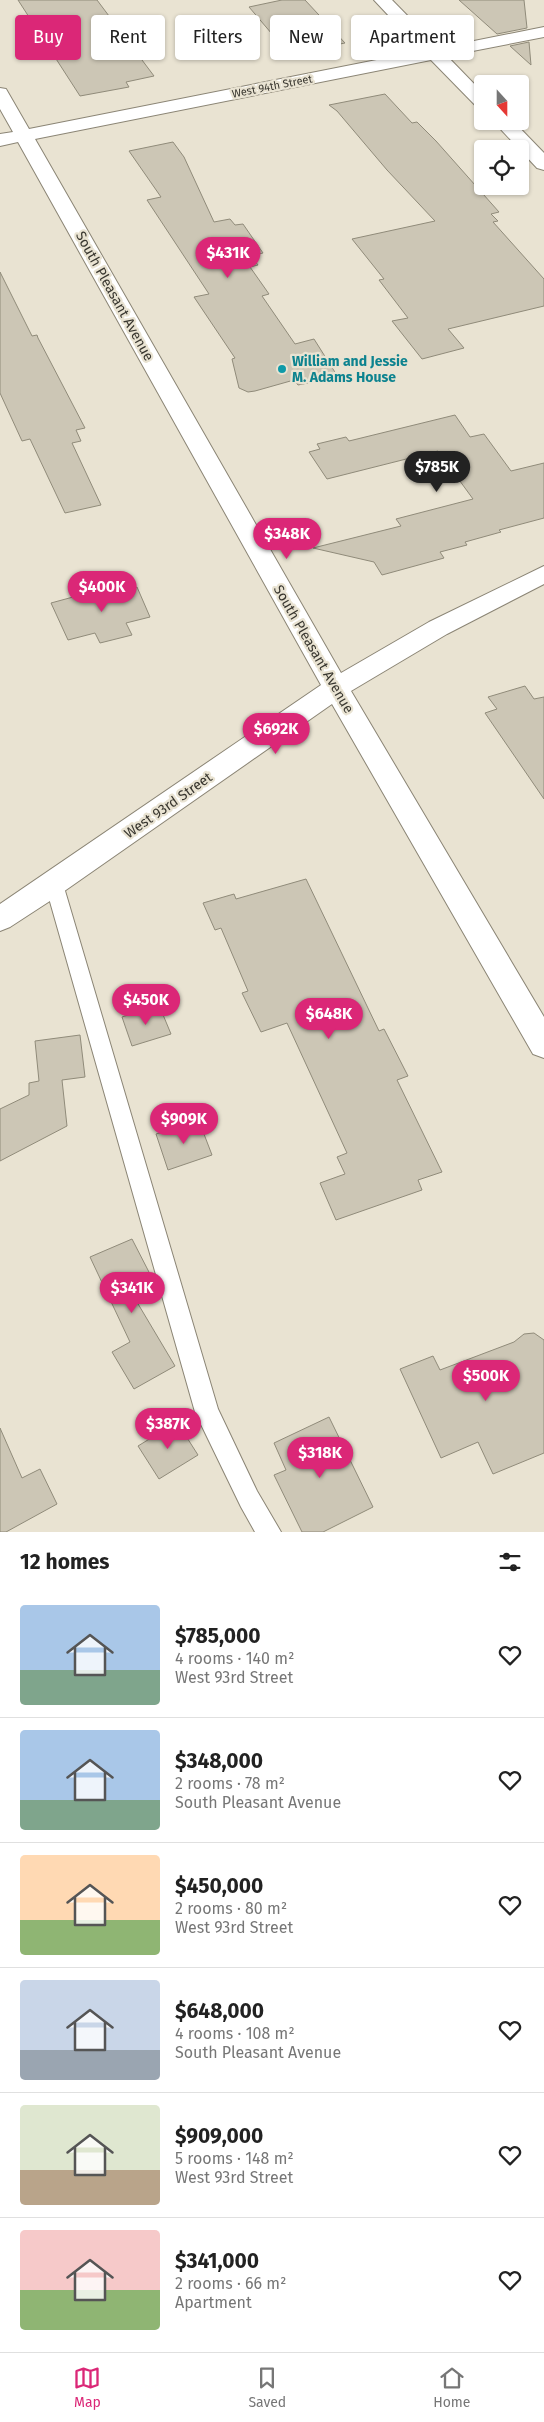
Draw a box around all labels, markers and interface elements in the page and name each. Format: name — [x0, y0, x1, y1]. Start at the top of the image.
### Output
chip: Buy — [15, 15, 81, 60]
chip: Rent — [91, 15, 165, 60]
chip: Filters — [175, 15, 260, 60]
chip: New — [270, 15, 341, 60]
chip: Apartment — [351, 15, 474, 60]
street label: West 94th Street — [231, 72, 313, 101]
north arrow — [474, 75, 529, 130]
map controls — [474, 75, 529, 195]
button: locate — [474, 140, 529, 195]
street label: South Pleasant Avenue — [72, 229, 157, 364]
pin: $431K — [193, 236, 263, 279]
text: $431K — [206, 243, 250, 262]
place label: William and Jessie M. Adams House — [292, 353, 408, 386]
marker: William and Jessie M. Adams House — [276, 363, 288, 375]
pin: $785K — [402, 450, 472, 493]
text: $785K — [415, 457, 459, 476]
pin: $348K — [252, 518, 322, 560]
text: $348K — [264, 524, 310, 543]
pin: $400K — [67, 570, 137, 613]
text: $400K — [79, 577, 125, 596]
street label: South Pleasant Avenue — [270, 582, 357, 716]
pin: $692K — [241, 712, 311, 755]
text: $692K — [254, 719, 298, 738]
street label: West 93rd Street — [121, 768, 216, 842]
pin: $450K — [111, 984, 181, 1026]
text: $450K — [123, 990, 169, 1009]
pin: $648K — [294, 998, 364, 1040]
text: $648K — [306, 1004, 352, 1023]
pin: $909K — [149, 1102, 219, 1145]
text: $909K — [161, 1109, 207, 1128]
pin: $341K — [97, 1272, 167, 1314]
text: $341K — [111, 1278, 153, 1297]
pin: $500K — [451, 1360, 521, 1402]
text: $500K — [463, 1366, 509, 1385]
pin: $387K — [133, 1408, 203, 1450]
text: $387K — [146, 1414, 190, 1433]
pin: $318K — [285, 1436, 355, 1479]
text: $318K — [298, 1443, 342, 1462]
icon: filters — [496, 1548, 524, 1576]
text: 12 homes — [20, 1549, 109, 1575]
text: $785,000 — [175, 1623, 261, 1649]
icon: home — [60, 1625, 120, 1685]
icon: heart — [496, 1641, 524, 1669]
text: 4 rooms · 140 m² — [175, 1649, 294, 1668]
text: West 93rd Street — [175, 1668, 293, 1687]
text: $348,000 — [175, 1748, 263, 1774]
icon: home — [60, 1750, 120, 1810]
icon: heart — [496, 1766, 524, 1794]
text: 2 rooms · 78 m² — [175, 1774, 285, 1793]
text: South Pleasant Avenue — [175, 1793, 341, 1812]
text: $450,000 — [175, 1873, 263, 1899]
icon: home — [60, 1875, 120, 1935]
icon: heart — [496, 1891, 524, 1919]
text: 2 rooms · 80 m² — [175, 1899, 287, 1918]
text: West 93rd Street — [175, 1918, 293, 1937]
text: $648,000 — [175, 1998, 264, 2024]
icon: home — [60, 2000, 120, 2060]
icon: heart — [496, 2016, 524, 2044]
text: 4 rooms · 108 m² — [175, 2024, 295, 2043]
text: South Pleasant Avenue — [175, 2043, 341, 2062]
text: $909,000 — [175, 2123, 263, 2149]
icon: home — [60, 2125, 120, 2185]
icon: heart — [496, 2141, 524, 2169]
text: 5 rooms · 148 m² — [175, 2149, 294, 2168]
text: West 93rd Street — [175, 2168, 293, 2187]
text: $341,000 — [175, 2248, 259, 2274]
icon: home — [60, 2250, 120, 2310]
icon: heart — [496, 2266, 524, 2294]
text: 2 rooms · 66 m² — [175, 2274, 286, 2293]
text: Apartment — [175, 2293, 252, 2312]
tab: Map — [73, 2364, 101, 2411]
tab: Saved — [248, 2364, 286, 2411]
tab: Home — [433, 2364, 471, 2411]

